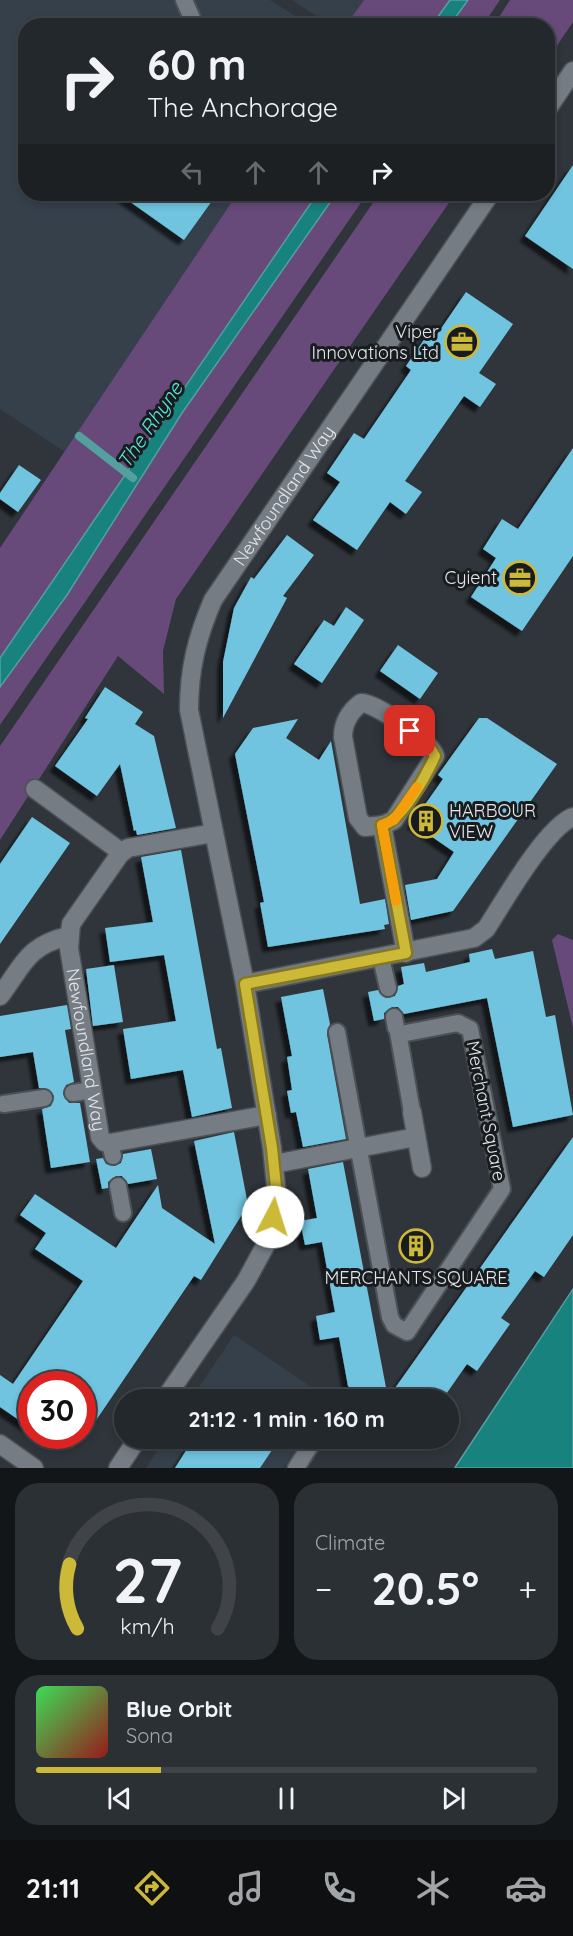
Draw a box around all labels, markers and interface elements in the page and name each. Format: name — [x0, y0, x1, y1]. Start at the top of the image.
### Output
text: 60 m — [147, 38, 247, 91]
icon: right — [48, 42, 126, 120]
text: The Anchorage — [147, 90, 338, 124]
icon: left — [176, 156, 209, 189]
icon: ahead — [239, 156, 272, 189]
icon: ahead — [302, 156, 335, 189]
icon: right — [365, 156, 398, 189]
place label: Viper Innovations Ltd — [312, 320, 439, 364]
office icon: Viper Innovations Ltd — [444, 324, 480, 360]
water label: The Rhyne — [112, 376, 188, 473]
street label: Newfoundland Way — [228, 421, 340, 570]
office icon: Cyient — [502, 560, 538, 596]
place label: Cyient — [444, 566, 497, 589]
pin — [384, 705, 435, 756]
icon: arrive — [393, 714, 426, 747]
place label: HARBOUR VIEW — [449, 799, 536, 843]
building icon: HARBOUR VIEW — [408, 803, 444, 839]
street label: Newfoundland Way — [62, 967, 111, 1133]
street label: Merchant Square — [462, 1039, 511, 1183]
position arrow — [241, 1185, 305, 1249]
building icon: MERCHANTS SQUARE — [398, 1228, 434, 1264]
place label: MERCHANTS SQUARE — [324, 1266, 508, 1289]
speed limit sign: 30 — [18, 1371, 96, 1449]
text: 21:12 · 1 min · 160 m — [188, 1405, 385, 1433]
text: Climate — [315, 1530, 385, 1555]
text: 27 — [112, 1541, 182, 1619]
text: 20.5° — [371, 1560, 479, 1616]
text: − — [315, 1568, 332, 1609]
text: + — [518, 1568, 537, 1609]
text: km/h — [120, 1613, 174, 1639]
text: Blue Orbit — [126, 1695, 232, 1723]
text: Sona — [126, 1723, 173, 1748]
icon: previous — [103, 1782, 136, 1815]
icon: pause — [270, 1782, 303, 1815]
icon: next — [437, 1782, 470, 1815]
icon: directions — [131, 1867, 173, 1909]
icon: music — [225, 1867, 267, 1909]
icon: phone — [318, 1867, 360, 1909]
icon: climate — [412, 1867, 454, 1909]
icon: car — [505, 1867, 547, 1909]
text: 21:11 — [26, 1871, 80, 1905]

